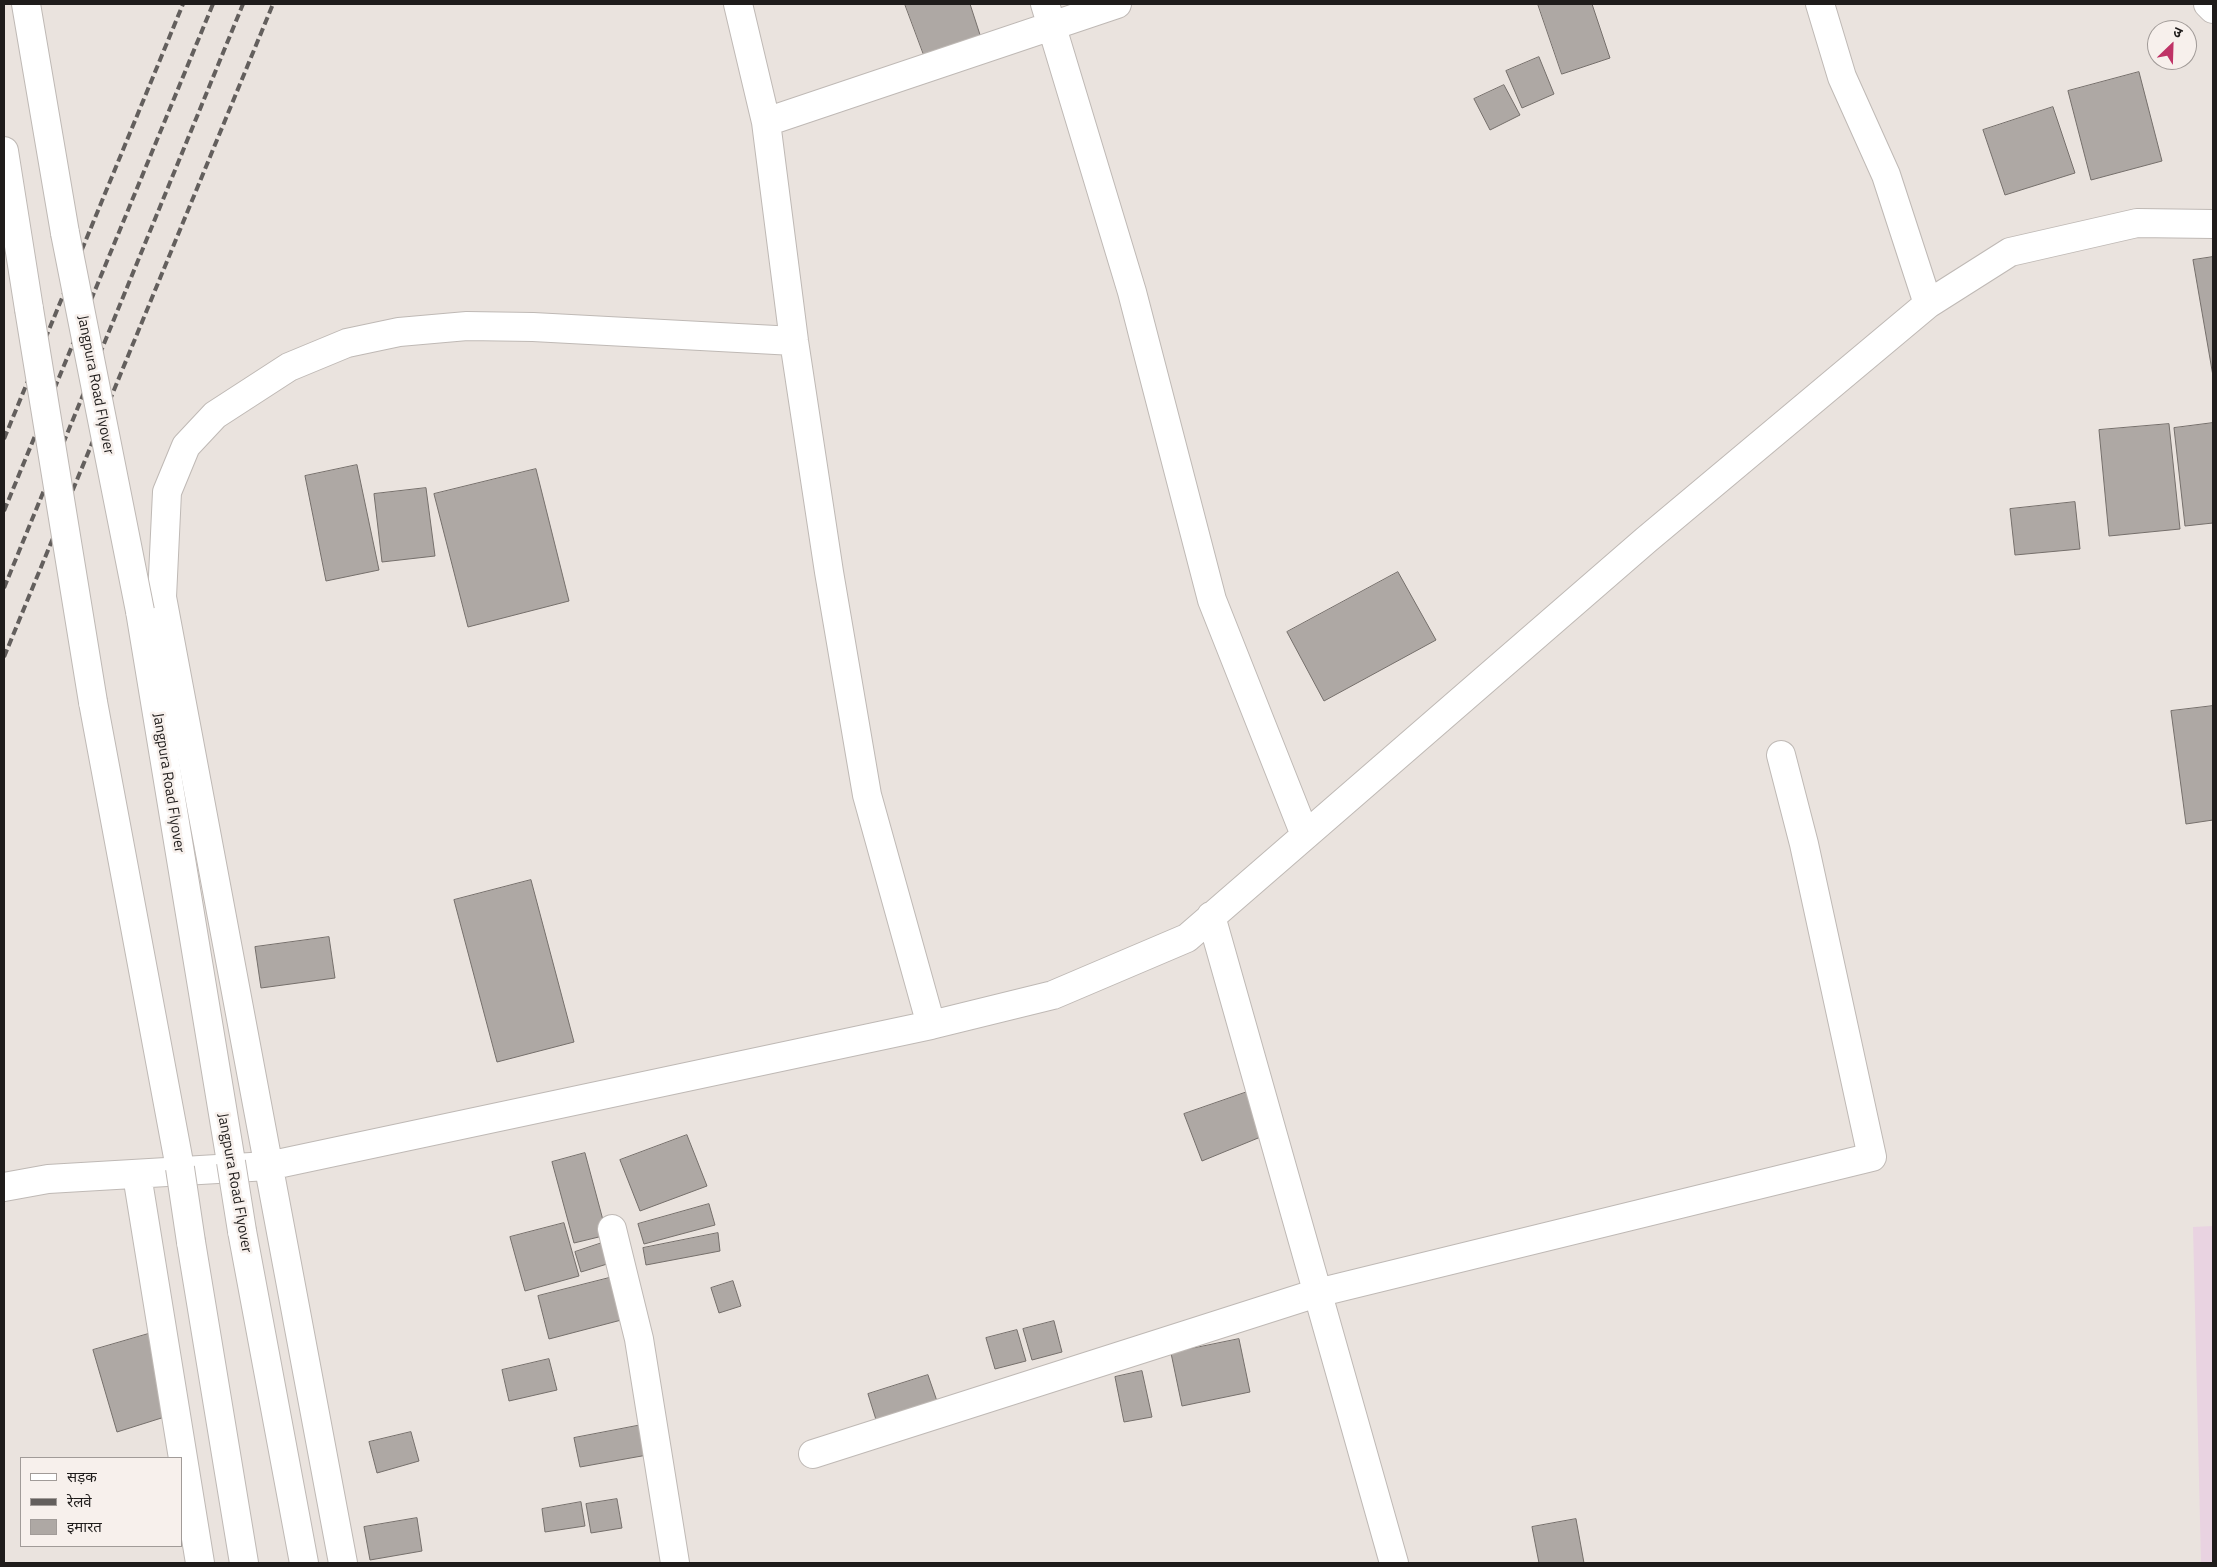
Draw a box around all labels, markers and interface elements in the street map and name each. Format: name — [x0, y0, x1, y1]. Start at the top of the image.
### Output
north arrow — [2147, 20, 2197, 70]
text: उ — [2170, 20, 2186, 43]
street label: Jangpura Road Flyover — [73, 314, 117, 456]
street label: Jangpura Road Flyover — [148, 712, 188, 854]
street label: Jangpura Road Flyover — [213, 1112, 255, 1254]
legend — [20, 1457, 182, 1547]
text: सड़क — [67, 1465, 97, 1488]
text: रेलवे — [67, 1490, 92, 1513]
text: इमारत — [67, 1515, 102, 1538]

